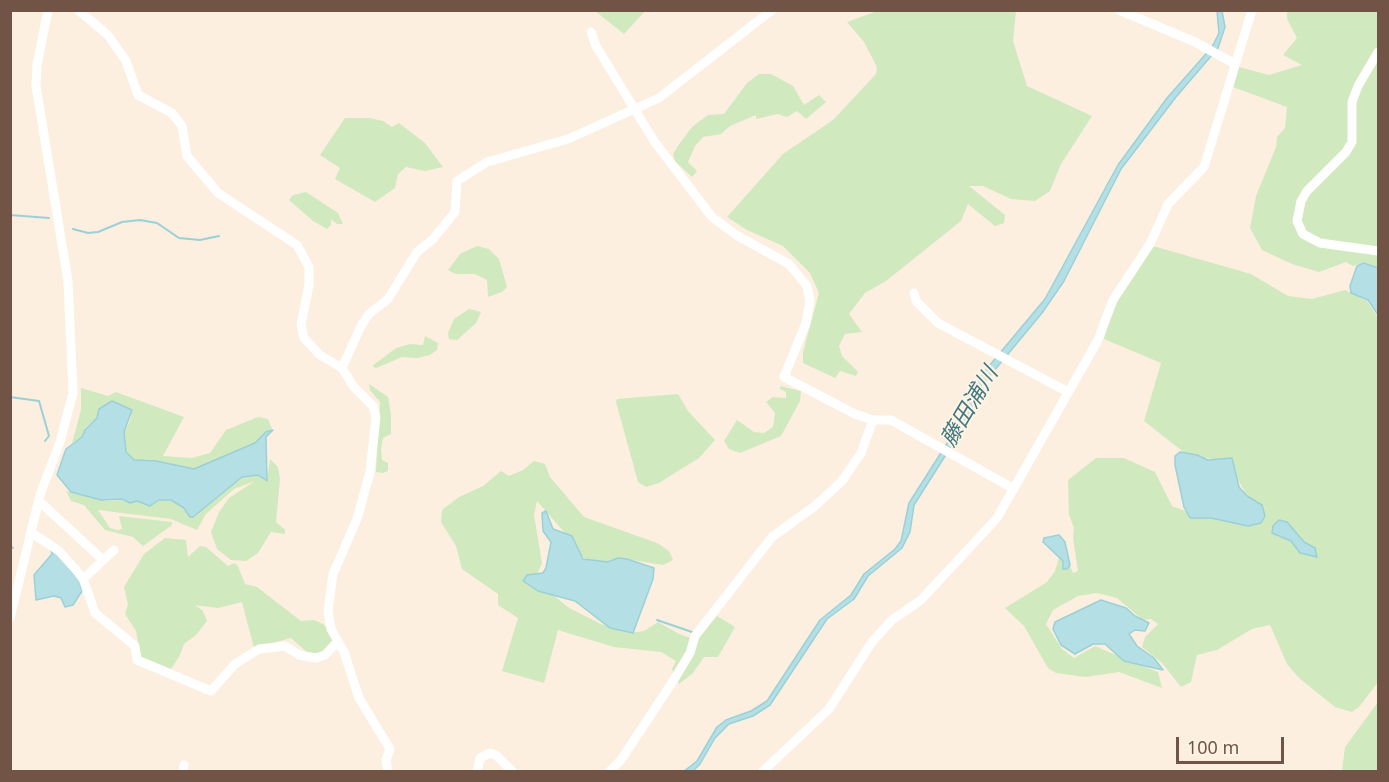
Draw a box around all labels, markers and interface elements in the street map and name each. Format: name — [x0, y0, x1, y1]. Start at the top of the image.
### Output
water label: 藤田浦川 — [936, 362, 1004, 452]
scale bar — [1179, 725, 1287, 763]
text: 100 m — [1187, 735, 1239, 759]

